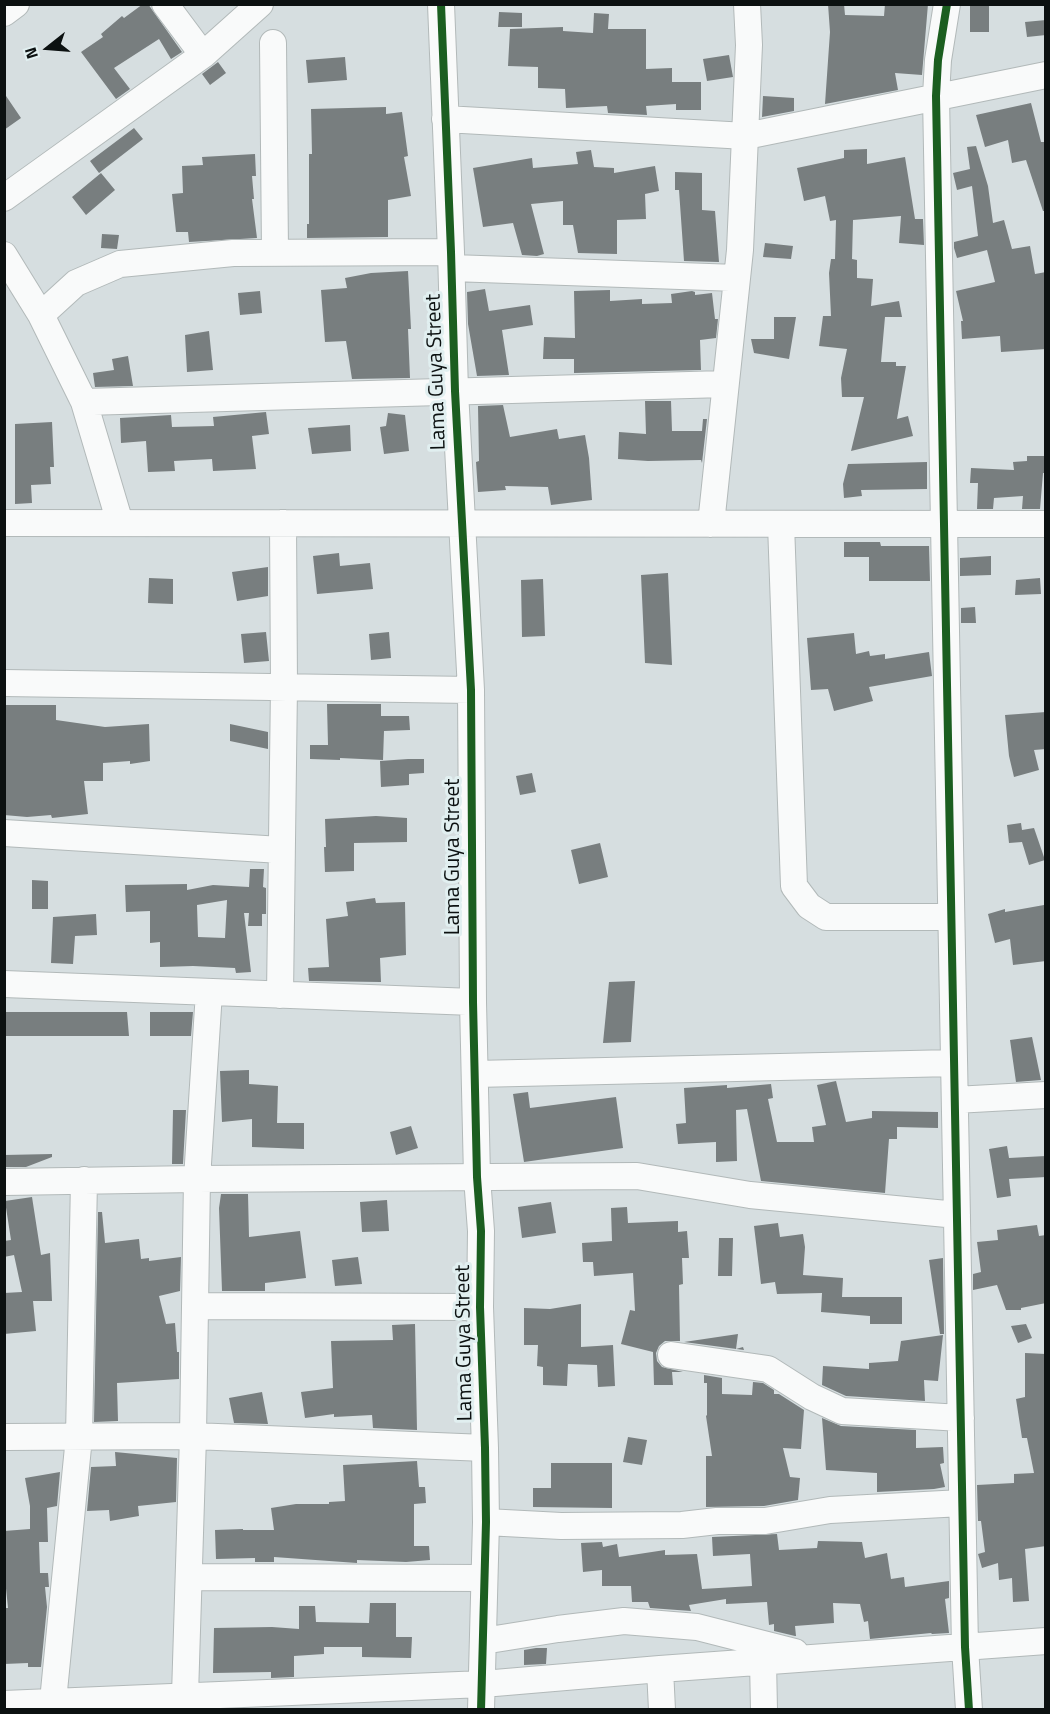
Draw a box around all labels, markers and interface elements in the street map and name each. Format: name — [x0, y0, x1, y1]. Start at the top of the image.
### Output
north arrow — [18, 18, 78, 78]
text: N — [18, 44, 44, 62]
street label: Lama Guya Street — [422, 293, 452, 451]
street label: Lama Guya Street — [441, 779, 467, 935]
street label: Lama Guya Street — [451, 1264, 479, 1422]

